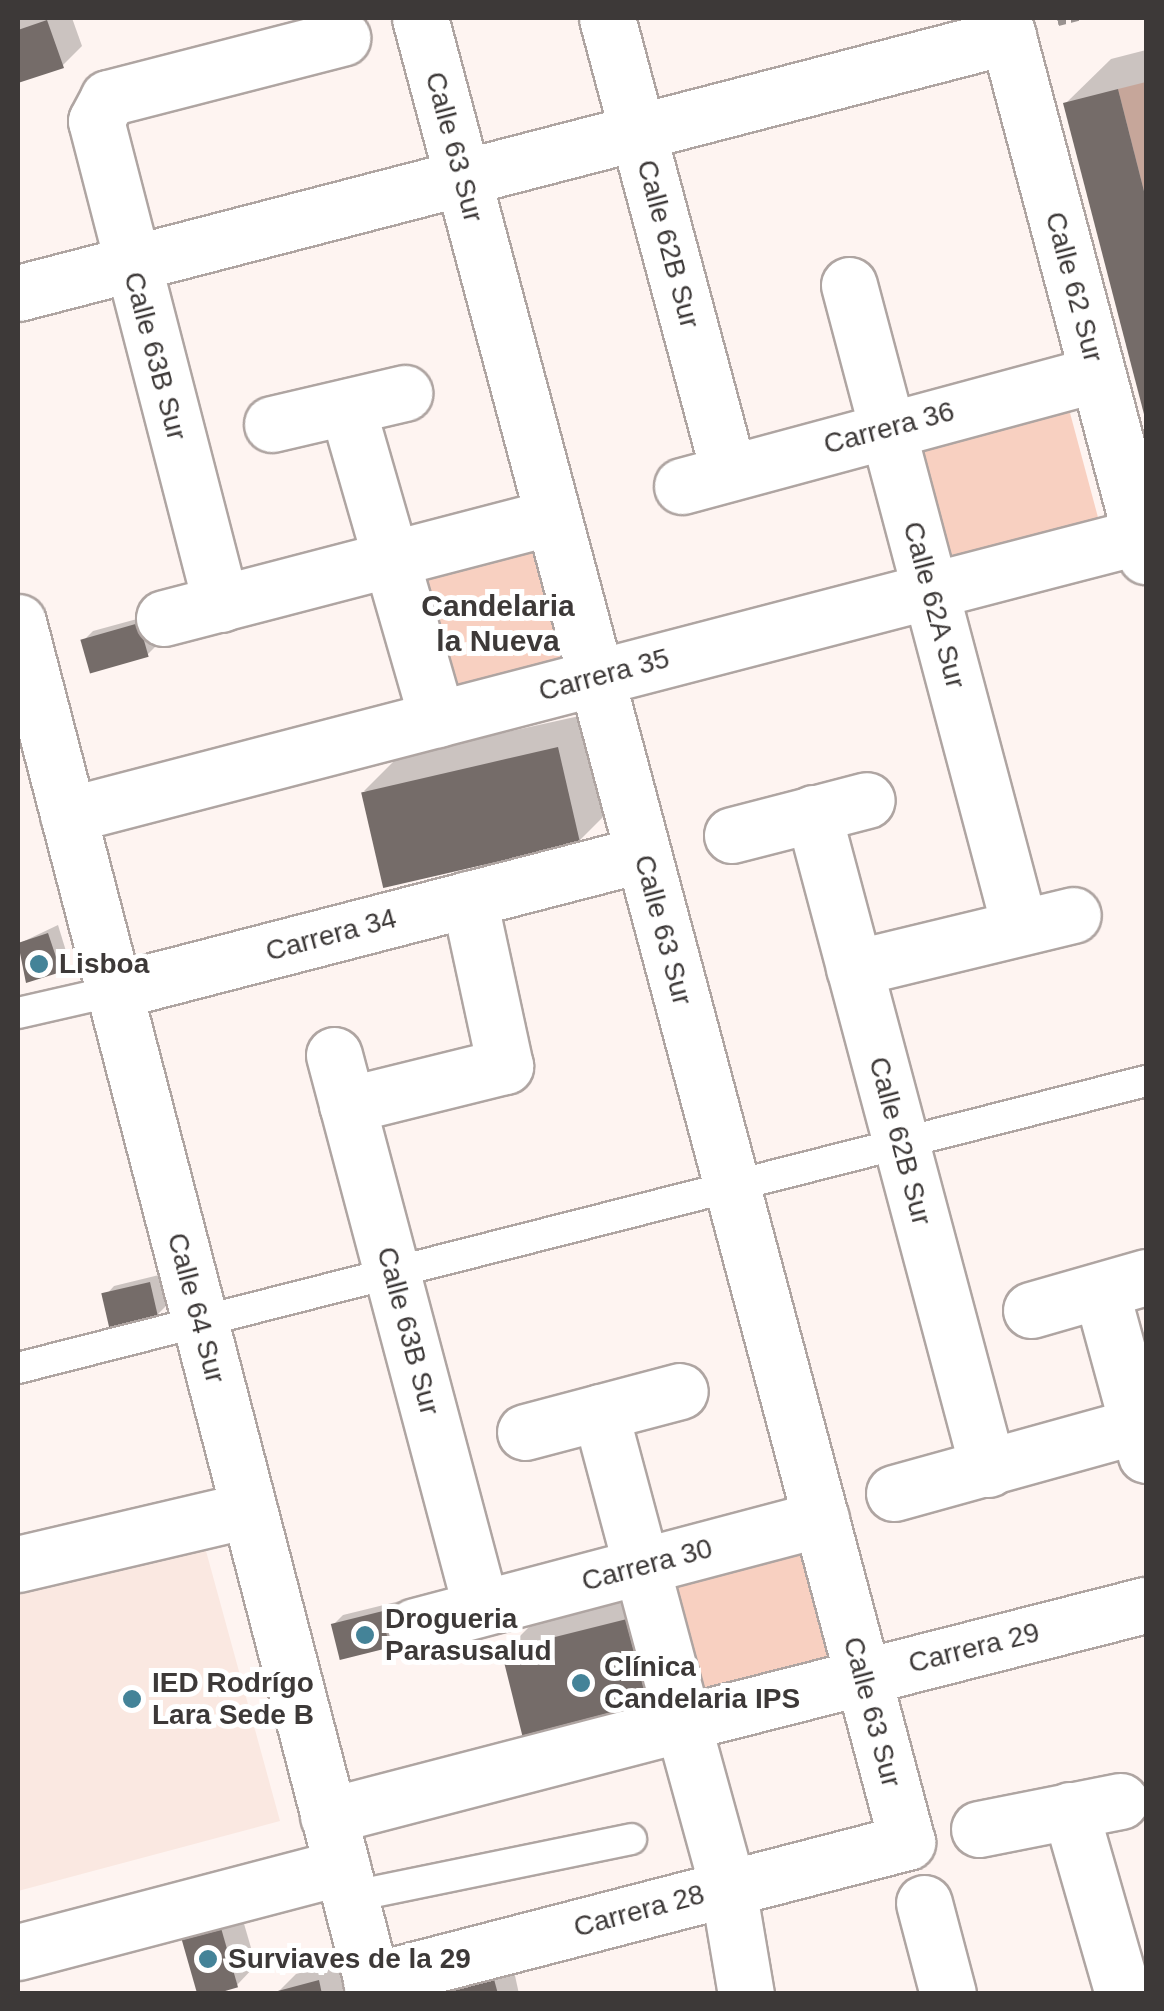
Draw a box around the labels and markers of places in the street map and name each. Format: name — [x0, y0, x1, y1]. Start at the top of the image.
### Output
place label: Lisboa — [59, 947, 149, 981]
marker: Lisboa — [28, 953, 50, 975]
place label: Drogueria Parasusalud — [385, 1602, 552, 1668]
marker: Drogueria Parasusalud — [354, 1624, 376, 1646]
place label: Clínica Candelaria IPS — [604, 1650, 800, 1716]
place label: IED Rodrígo Lara Sede B — [152, 1666, 314, 1732]
marker: Clínica Candelaria IPS — [568, 1670, 594, 1696]
marker: IED Rodrígo Lara Sede B — [121, 1688, 143, 1710]
place label: Surviaves de la 29 — [228, 1942, 471, 1976]
marker: Surviaves de la 29 — [197, 1948, 219, 1970]

